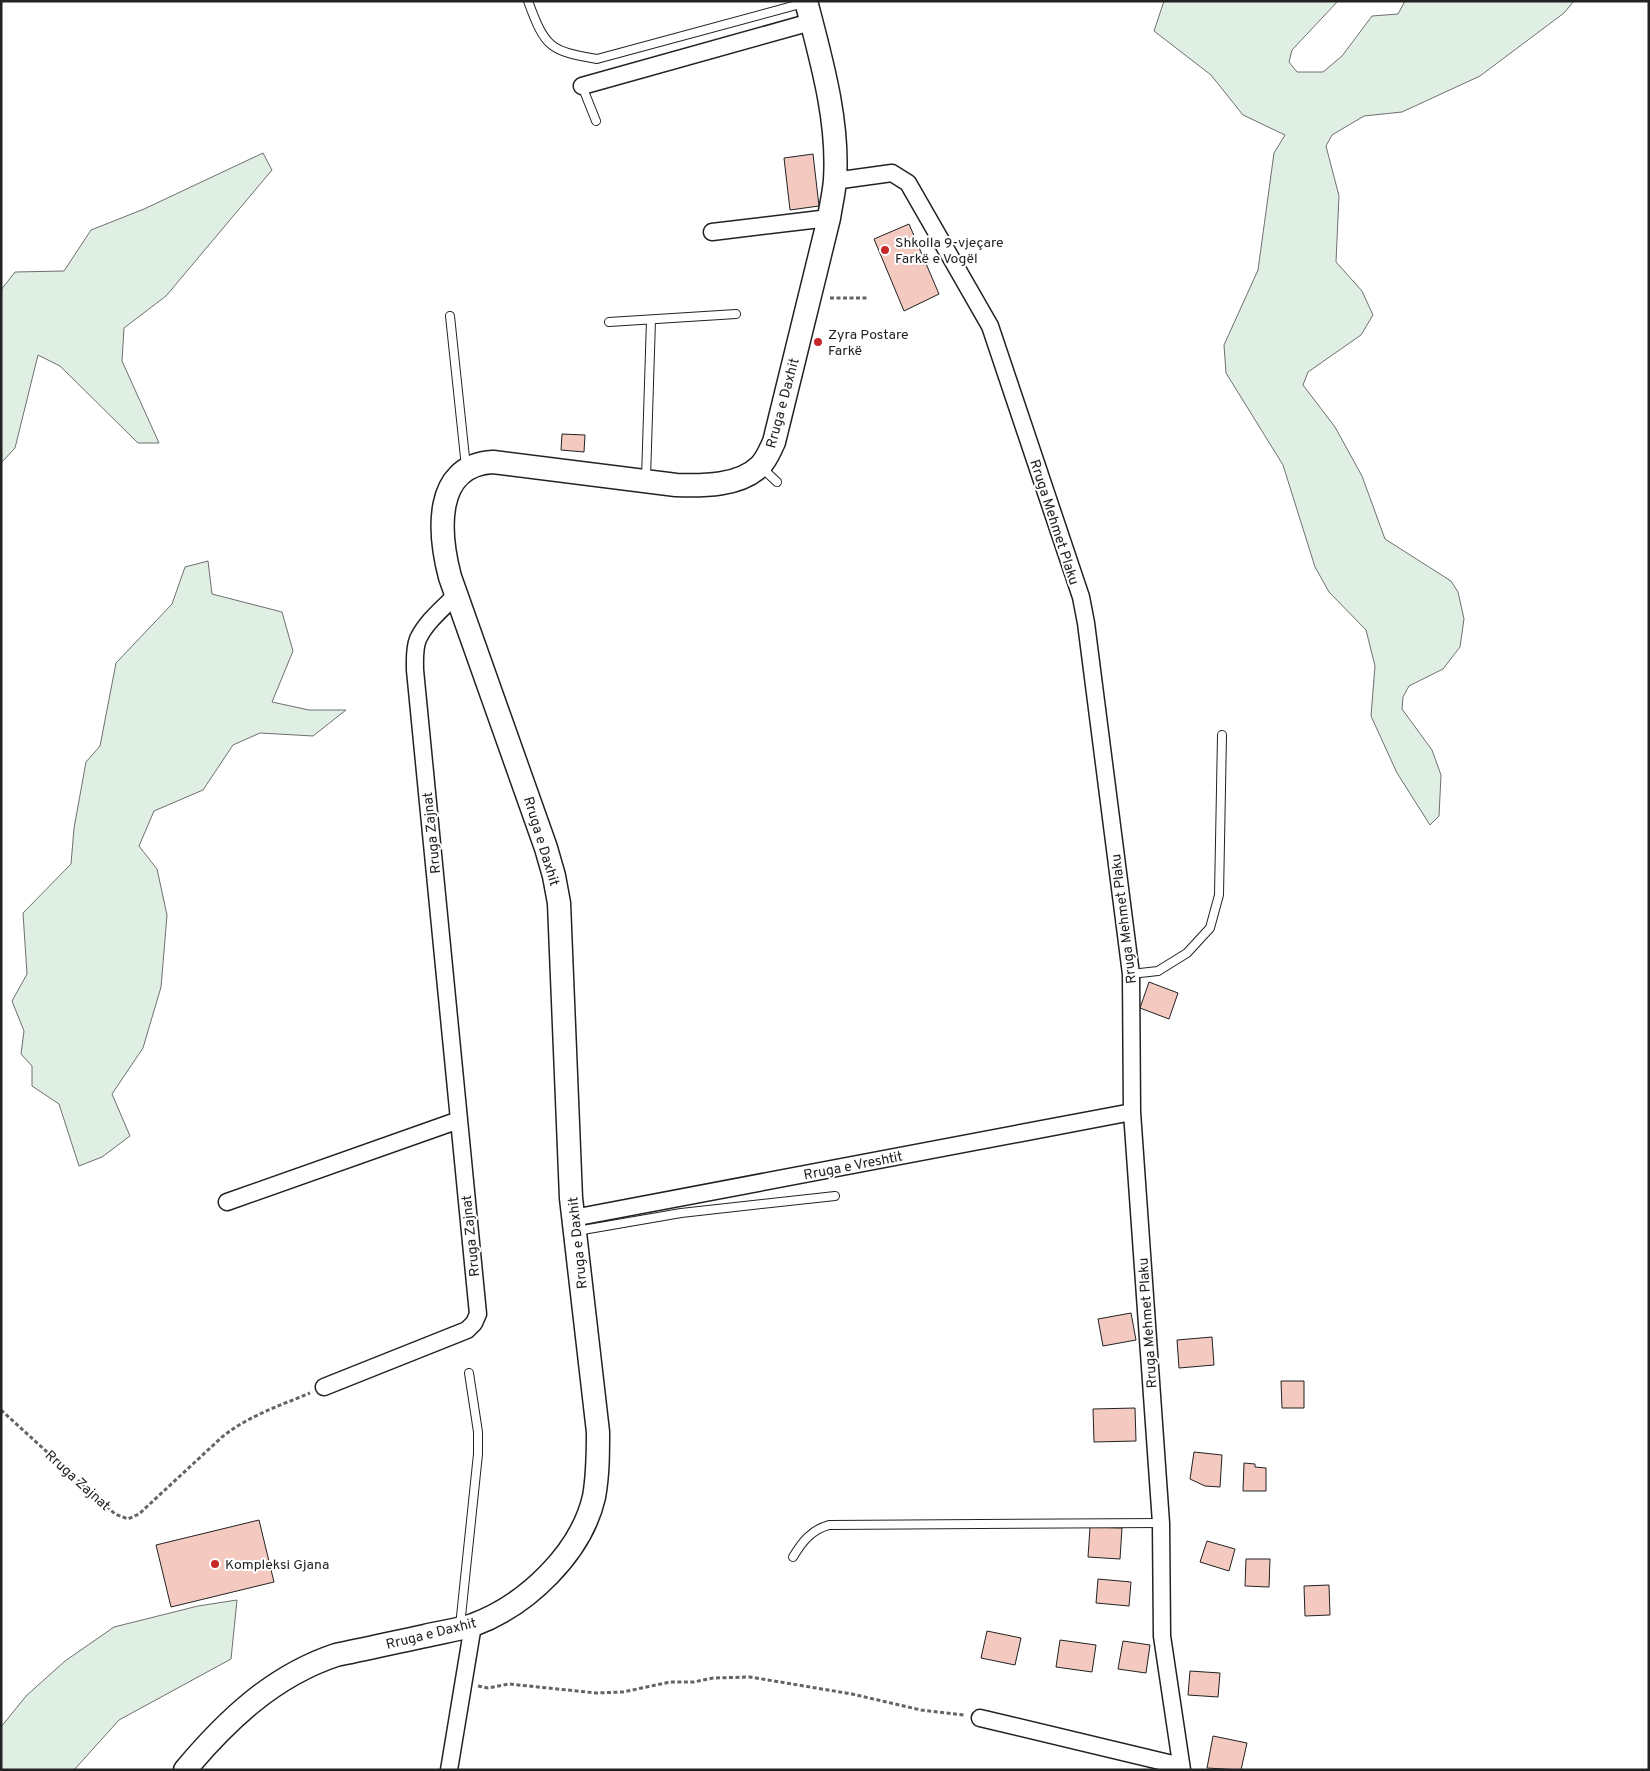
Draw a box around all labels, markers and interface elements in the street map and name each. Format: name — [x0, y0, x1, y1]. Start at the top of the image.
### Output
place label: Shkolla 9-vjeçare Farkë e Vogël — [895, 235, 1004, 268]
marker: Shkolla 9-vjeçare Farkë e Vogël — [879, 244, 891, 256]
place label: Zyra Postare Farkë — [828, 327, 909, 360]
marker: Zyra Postare Farkë — [812, 336, 824, 348]
street label: Rruga e Daxhit — [763, 356, 804, 450]
street label: Rruga Mehmet Plaku — [1025, 458, 1082, 587]
street label: Rruga Zajnat — [420, 791, 445, 874]
street label: Rruga e Daxhit — [519, 795, 562, 888]
street label: Rruga Mehmet Plaku — [1108, 853, 1141, 985]
street label: Rruga e Vreshtit — [802, 1149, 904, 1184]
street label: Rruga Zajnat — [459, 1194, 484, 1277]
street label: Rruga e Daxhit — [565, 1196, 592, 1290]
street label: Rruga Mehmet Plaku — [1135, 1257, 1162, 1389]
street label: Rruga Zajnat — [41, 1447, 113, 1515]
place label: Kompleksi Gjana — [225, 1557, 329, 1574]
marker: Kompleksi Gjana — [209, 1558, 221, 1570]
street label: Rruga e Daxhit — [384, 1615, 478, 1654]

